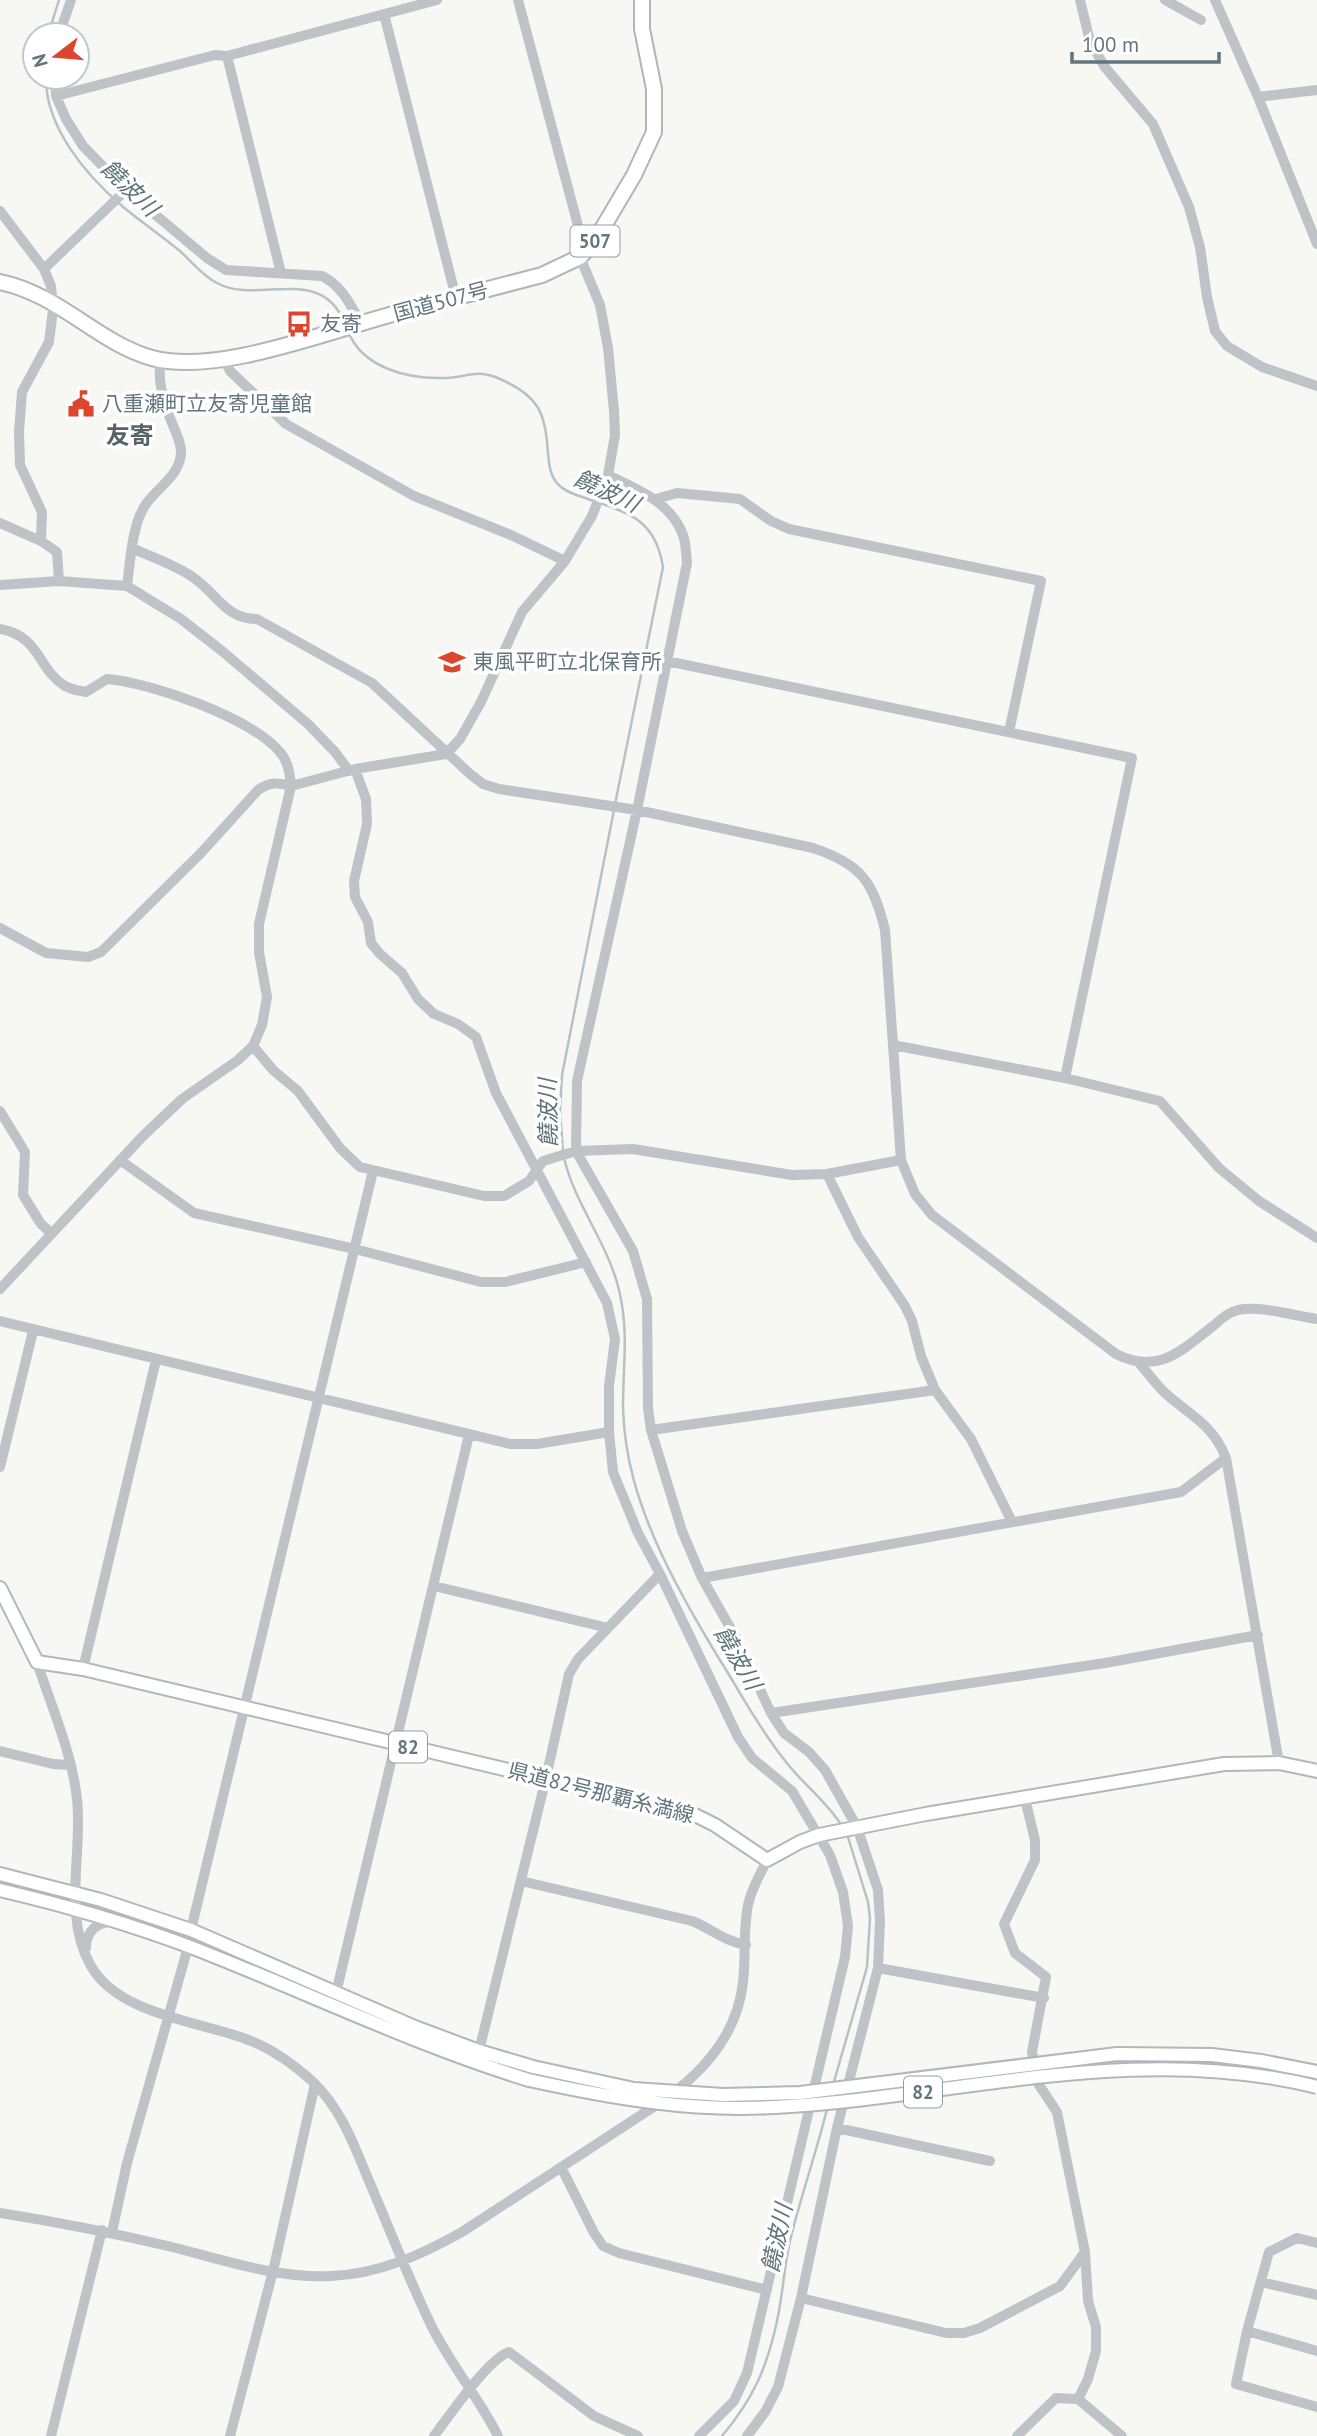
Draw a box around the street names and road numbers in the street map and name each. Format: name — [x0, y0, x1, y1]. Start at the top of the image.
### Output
road number: 507 — [570, 226, 620, 256]
street label: 国道507号 — [390, 276, 491, 327]
road number: 82 — [389, 1732, 427, 1763]
street label: 県道82号那覇糸満線 — [505, 1756, 697, 1829]
road number: 82 — [904, 2076, 942, 2108]

